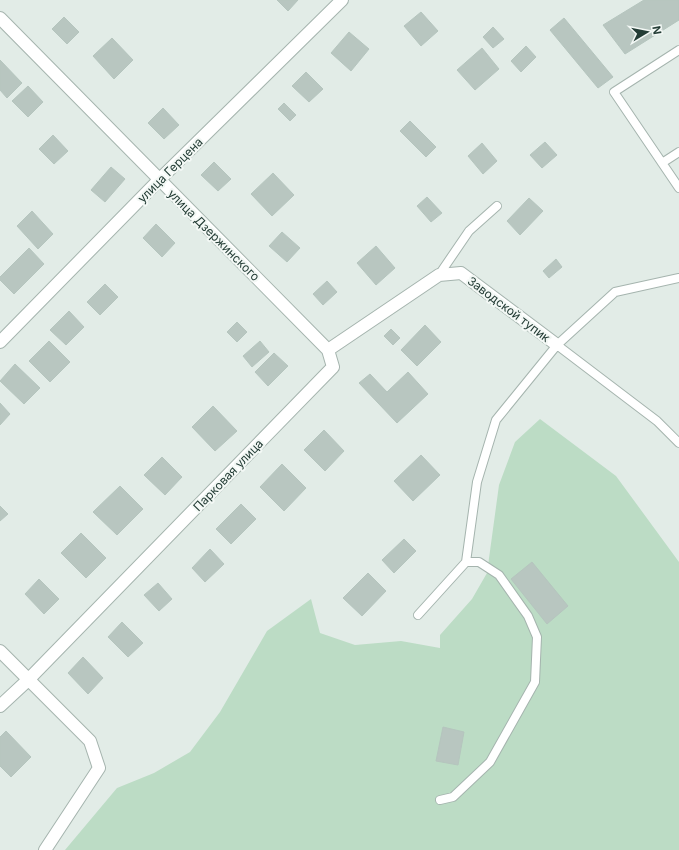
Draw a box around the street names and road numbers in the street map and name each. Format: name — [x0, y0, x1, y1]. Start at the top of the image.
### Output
street label: улица Герцена — [134, 134, 206, 206]
street label: улица Дзержинского — [165, 186, 263, 284]
street label: Заводской тупик — [465, 273, 554, 345]
street label: Парковая улица — [190, 436, 266, 514]

